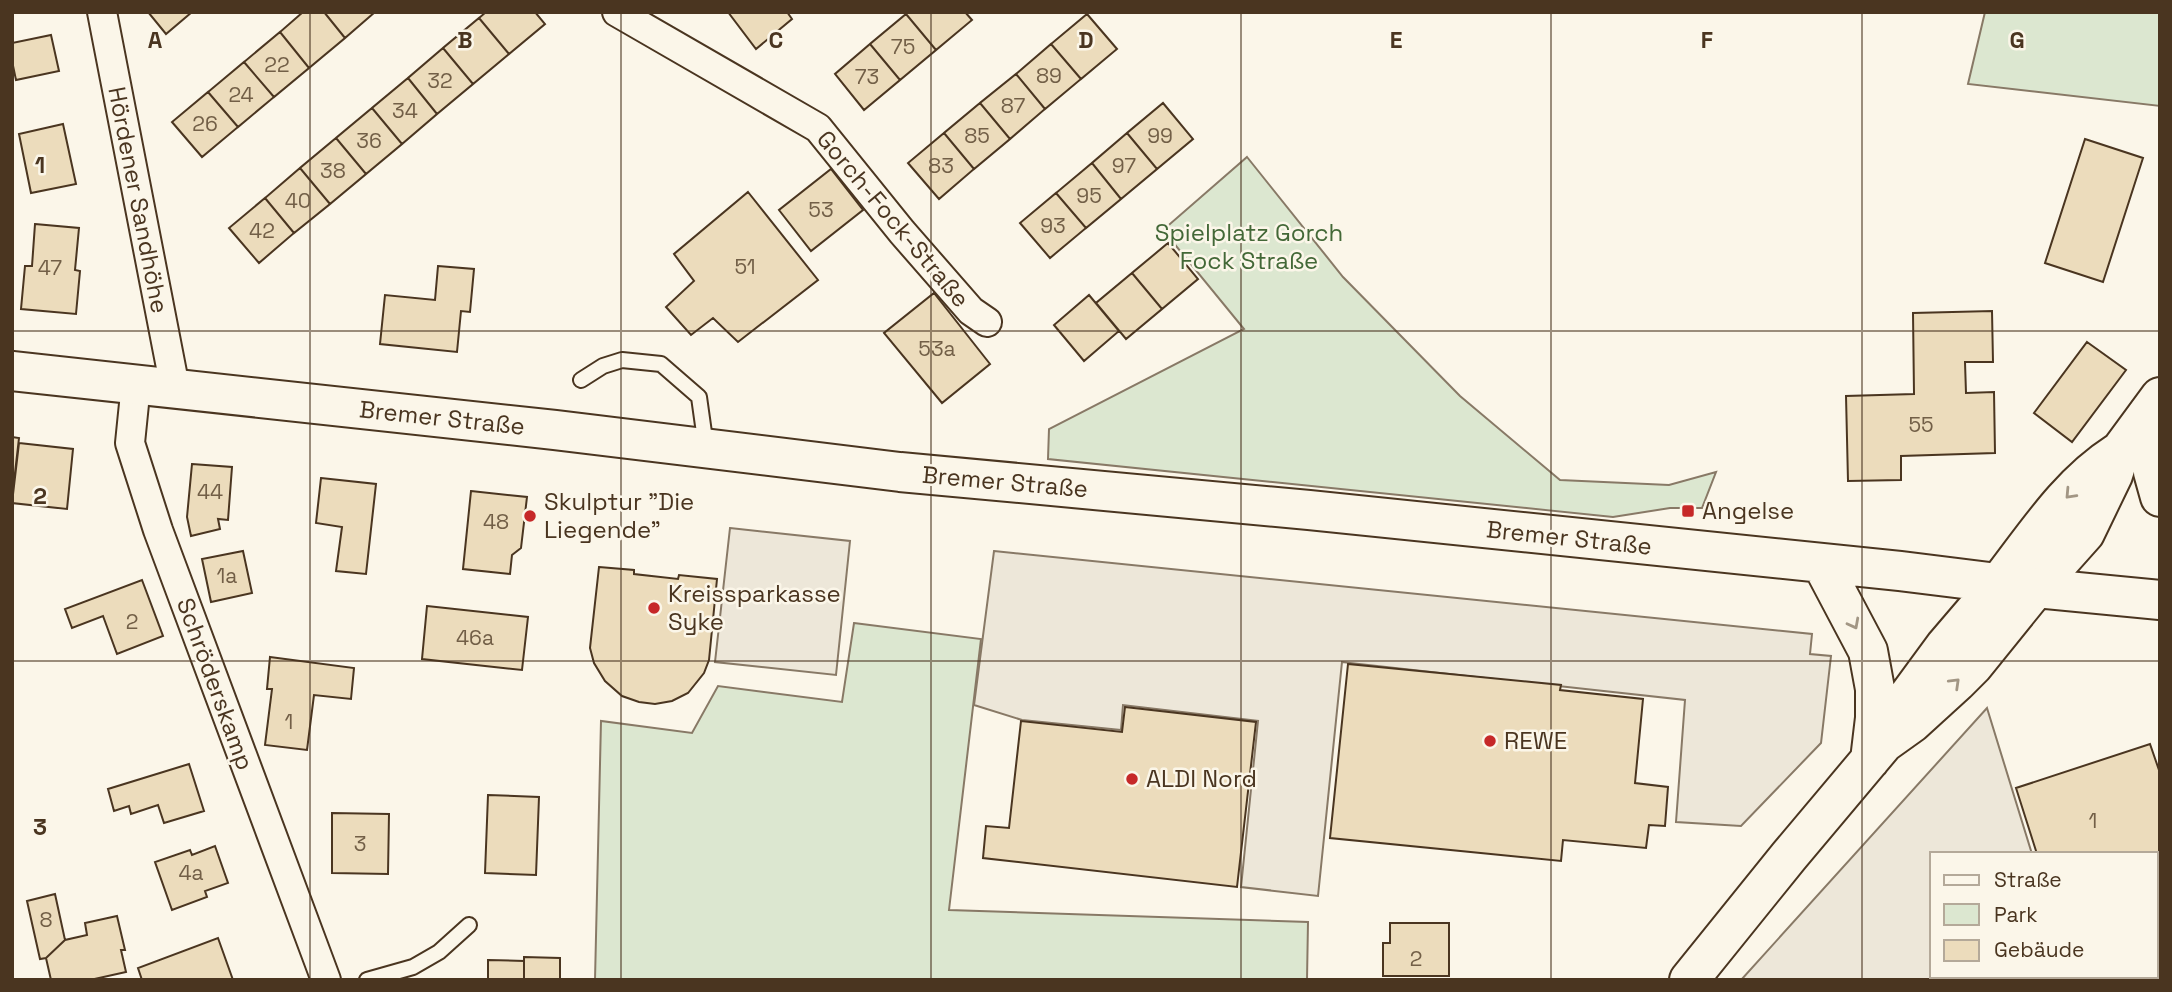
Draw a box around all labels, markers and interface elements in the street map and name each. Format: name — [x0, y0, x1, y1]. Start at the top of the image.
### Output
text: A — [148, 25, 163, 55]
text: B — [457, 25, 473, 55]
text: C — [769, 25, 783, 55]
text: D — [1078, 25, 1094, 55]
text: E — [1390, 25, 1402, 55]
text: F — [1701, 25, 1713, 55]
text: G — [2009, 25, 2025, 55]
house number: 75 — [891, 33, 915, 60]
house number: 22 — [264, 51, 290, 78]
house number: 89 — [1036, 62, 1062, 89]
house number: 73 — [855, 63, 879, 90]
house number: 32 — [427, 67, 453, 94]
house number: 24 — [228, 81, 254, 108]
street label: Hördener Sandhöhe — [101, 84, 176, 316]
house number: 87 — [1001, 92, 1025, 119]
house number: 34 — [392, 97, 418, 124]
house number: 26 — [192, 110, 218, 137]
house number: 85 — [964, 122, 990, 149]
house number: 99 — [1147, 122, 1173, 149]
street label: Gorch-Fock-Straße — [810, 124, 977, 314]
house number: 36 — [356, 127, 382, 154]
text: 1 — [35, 150, 45, 180]
house number: 83 — [928, 152, 954, 179]
house number: 97 — [1112, 152, 1136, 179]
house number: 38 — [320, 157, 346, 184]
house number: 95 — [1076, 182, 1102, 209]
house number: 40 — [285, 187, 311, 214]
house number: 53 — [808, 196, 834, 223]
house number: 93 — [1040, 212, 1066, 239]
house number: 42 — [249, 217, 275, 244]
park label: Spielplatz Gorch Fock Straße — [1155, 217, 1343, 276]
house number: 51 — [734, 253, 756, 280]
house number: 47 — [38, 254, 62, 281]
house number: 53a — [918, 335, 956, 362]
street label: Bremer Straße — [358, 393, 526, 442]
house number: 55 — [1908, 411, 1934, 438]
street label: Bremer Straße — [921, 459, 1089, 504]
house number: 44 — [197, 478, 223, 505]
text: 2 — [33, 481, 47, 511]
place label: Skulptur "Die Liegende" — [544, 486, 694, 545]
one-way arrow — [2066, 486, 2078, 499]
place label: Angelse — [1702, 495, 1794, 526]
marker: Angelse — [1680, 503, 1696, 519]
house number: 48 — [483, 508, 509, 535]
marker: Skulptur "Die Liegende" — [522, 508, 538, 524]
street label: Bremer Straße — [1485, 513, 1653, 562]
house number: 1a — [217, 562, 237, 589]
place label: Kreissparkasse Syke — [668, 578, 841, 637]
street label: Schröderskamp — [170, 594, 261, 774]
marker: Kreissparkasse Syke — [646, 600, 662, 616]
house number: 2 — [126, 608, 138, 635]
one-way arrow — [1846, 617, 1859, 629]
house number: 46a — [456, 624, 494, 651]
one-way arrow — [1947, 679, 1960, 692]
house number: 1 — [285, 708, 293, 735]
place label: REWE — [1504, 725, 1567, 756]
marker: REWE — [1482, 733, 1498, 749]
place label: ALDI Nord — [1146, 763, 1257, 794]
marker: ALDI Nord — [1124, 771, 1140, 787]
house number: 1 — [2089, 807, 2097, 834]
text: 3 — [33, 812, 47, 842]
house number: 3 — [354, 830, 366, 857]
legend — [1930, 852, 2158, 978]
house number: 4a — [178, 859, 204, 886]
text: Straße — [1994, 866, 2062, 893]
text: Park — [1994, 901, 2038, 928]
house number: 8 — [39, 906, 53, 933]
text: Gebäude — [1994, 936, 2084, 963]
house number: 2 — [1410, 945, 1422, 972]

